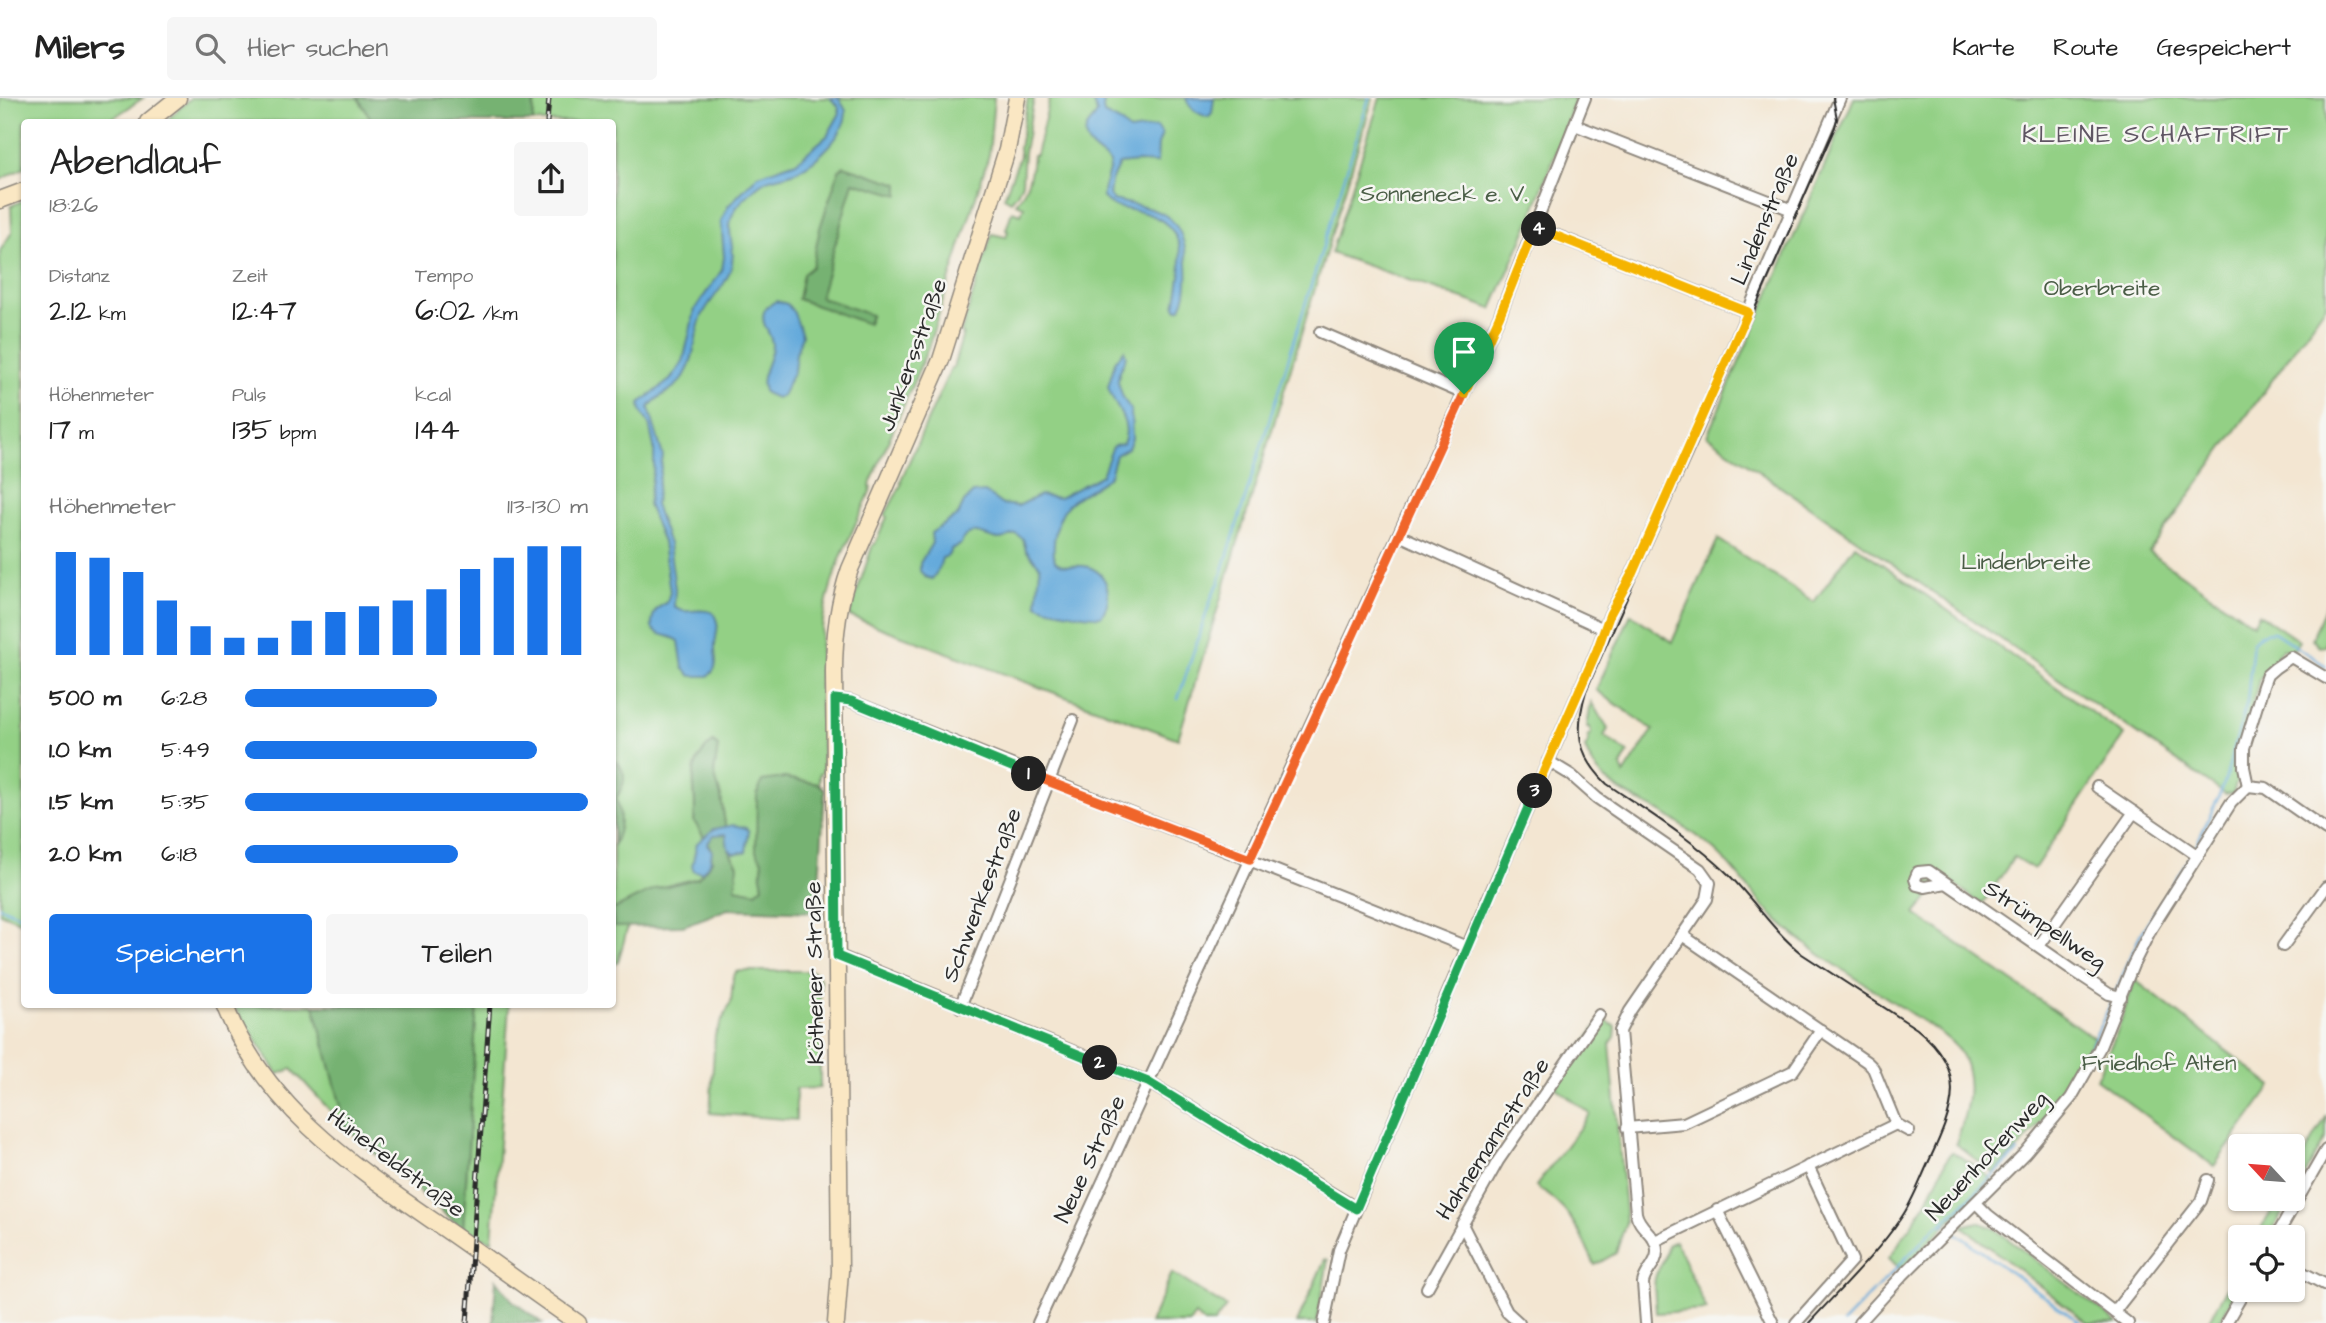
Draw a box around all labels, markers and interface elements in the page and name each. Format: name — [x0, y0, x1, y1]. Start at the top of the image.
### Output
search box — [167, 17, 657, 80]
text: Milers — [35, 25, 125, 71]
icon: search — [191, 29, 229, 67]
text: Hier suchen — [247, 30, 388, 66]
text: Karte — [1952, 31, 2015, 65]
text: Route — [2053, 31, 2118, 65]
text: Gespeichert — [2156, 31, 2291, 65]
district label: KLEINE SCHAFTRIFT — [2022, 118, 2290, 152]
text: Abendlauf — [49, 137, 221, 189]
button: share — [514, 142, 588, 216]
street label: Lindenstraße — [1723, 148, 1807, 290]
park label: Sonneneck e. V. — [1360, 178, 1528, 210]
text: 18:26 — [49, 189, 98, 221]
pin: 4 — [1522, 212, 1556, 246]
text: 4 — [1532, 215, 1545, 242]
text: Distanz — [49, 263, 110, 290]
text: Zeit — [232, 263, 268, 290]
text: Tempo — [415, 263, 473, 290]
park label: Oberbreite — [2044, 272, 2160, 304]
street label: Junkersstraße — [871, 274, 955, 436]
text: 2.12 — [49, 290, 91, 332]
text: 12:47 — [232, 290, 297, 332]
text: 6:02 — [415, 290, 475, 332]
text: km — [91, 301, 125, 328]
text: /km — [475, 301, 518, 328]
pin — [1434, 322, 1494, 394]
icon: arrive — [1445, 333, 1483, 371]
text: Höhenmeter — [49, 382, 154, 409]
text: Puls — [232, 382, 266, 409]
text: kcal — [415, 382, 451, 409]
text: 17 — [49, 409, 71, 451]
text: 135 — [232, 409, 272, 451]
text: 144 — [415, 409, 460, 451]
text: m — [71, 420, 94, 447]
text: bpm — [272, 420, 316, 447]
text: Höhenmeter — [49, 490, 176, 522]
text: 113–130 m — [507, 490, 588, 522]
park label: Lindenbreite — [1961, 546, 2091, 578]
text: 500 m — [49, 682, 121, 714]
text: 6:28 — [161, 682, 207, 714]
text: 1.0 km — [49, 734, 111, 766]
text: 5:49 — [161, 734, 210, 766]
pin: 1 — [1012, 756, 1046, 792]
text: 1 — [1027, 760, 1030, 787]
pin: 3 — [1518, 774, 1552, 808]
text: 3 — [1530, 777, 1539, 804]
text: 1.5 km — [49, 786, 113, 818]
text: 5:35 — [161, 786, 209, 818]
street label: Schwenkestraße — [934, 803, 1030, 987]
text: 2.0 km — [49, 838, 121, 870]
text: 6:18 — [161, 838, 197, 870]
street label: Strümpellweg — [1977, 872, 2113, 979]
street label: Köthener Straße — [797, 881, 833, 1065]
button: Speichern — [49, 914, 312, 994]
button: Teilen — [326, 914, 588, 994]
pin: 2 — [1082, 1046, 1118, 1080]
park label: Friedhof Alten — [2081, 1047, 2237, 1079]
text: 2 — [1094, 1049, 1105, 1076]
street label: Hahnemannstraße — [1428, 1052, 1558, 1226]
street label: Neuenhofenweg — [1918, 1084, 2057, 1229]
street label: Neue Straße — [1046, 1090, 1134, 1228]
street label: Hünefeldstraße — [320, 1101, 472, 1225]
north arrow — [2228, 1134, 2305, 1211]
map controls — [2228, 1134, 2305, 1302]
button: locate — [2228, 1225, 2305, 1302]

